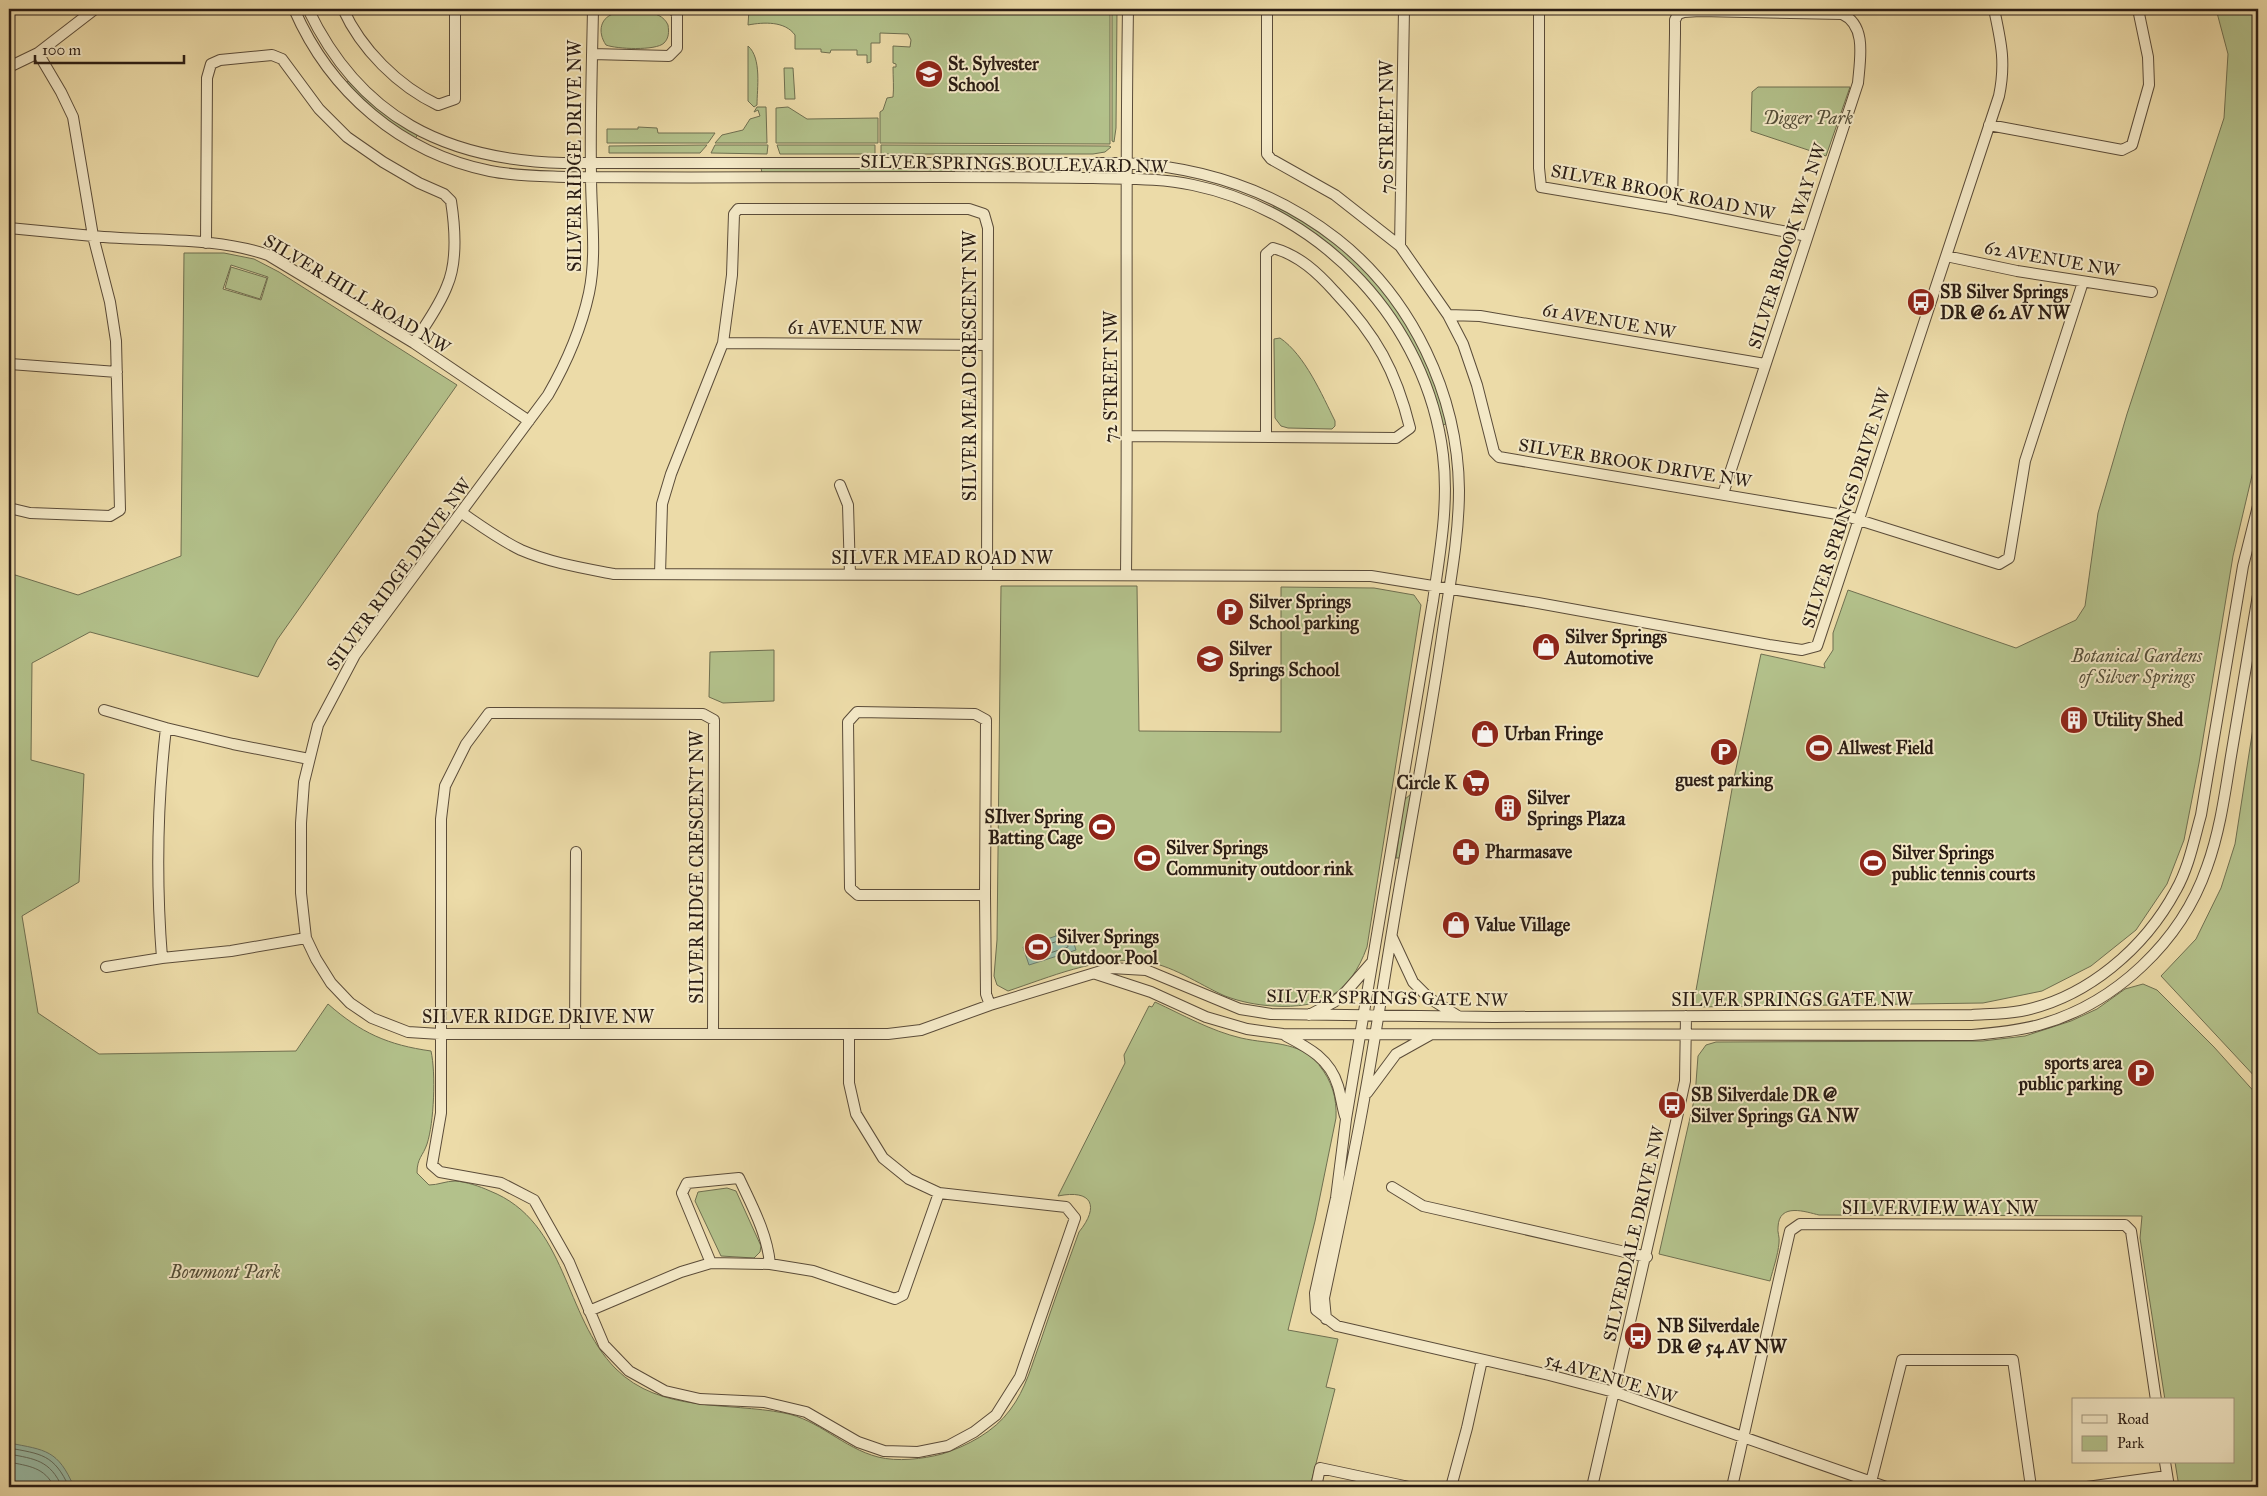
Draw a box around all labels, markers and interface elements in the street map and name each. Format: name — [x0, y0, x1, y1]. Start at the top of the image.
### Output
scale bar — [35, 32, 184, 64]
street label: SILVER RIDGE DRIVE NW — [564, 39, 586, 272]
text: 100 m — [42, 41, 82, 59]
place label: St. Sylvester School — [948, 53, 1040, 96]
school or university icon: St. Sylvester School — [914, 59, 944, 89]
street label: 70 STREET NW — [1376, 59, 1398, 194]
park label: Digger Park — [1763, 107, 1853, 129]
street label: SILVER BROOK WAY NW — [1743, 139, 1831, 352]
street label: SILVER SPRINGS BOULEVARD NW — [860, 150, 1169, 178]
street label: SILVER BROOK ROAD NW — [1549, 159, 1778, 225]
street label: SILVER HILL ROAD NW — [260, 230, 455, 359]
street label: SILVER MEAD CRESCENT NW — [959, 230, 981, 501]
street label: 62 AVENUE NW — [1983, 236, 2122, 282]
place label: SB Silver Springs DR @ 62 AV NW — [1940, 281, 2071, 324]
bus stop icon: SB Silver Springs DR @ 62 AV NW — [1906, 287, 1936, 317]
street label: 61 AVENUE NW — [1541, 298, 1678, 344]
street label: 72 STREET NW — [1100, 310, 1122, 443]
street label: 61 AVENUE NW — [788, 317, 923, 339]
street label: SILVER SPRINGS DRIVE NW — [1797, 384, 1896, 631]
street label: SILVER BROOK DRIVE NW — [1517, 434, 1754, 492]
street label: SILVER RIDGE DRIVE NW — [322, 473, 477, 674]
street label: SILVER MEAD ROAD NW — [831, 547, 1054, 569]
place label: Silver Springs School parking — [1249, 591, 1359, 635]
parking icon: Silver Springs School parking — [1215, 597, 1245, 627]
place label: Silver Springs Automotive — [1564, 626, 1668, 669]
shop icon: Silver Springs Automotive — [1531, 632, 1561, 662]
place label: Silver Springs School — [1229, 638, 1341, 682]
school or university icon: Silver Springs School — [1195, 644, 1225, 674]
park label: Botanical Gardens of Silver Springs — [2071, 645, 2203, 689]
building icon: Utility Shed — [2059, 705, 2089, 735]
place label: Utility Shed — [2093, 709, 2184, 732]
shop icon: Urban Fringe — [1470, 719, 1500, 749]
place label: Urban Fringe — [1504, 723, 1604, 746]
street label: SILVER RIDGE CRESCENT NW — [686, 729, 708, 1004]
sports icon: Allwest Field — [1804, 733, 1834, 763]
parking icon: guest parking — [1709, 737, 1739, 767]
place label: Allwest Field — [1837, 737, 1935, 759]
supermarket icon: Circle K — [1461, 768, 1491, 798]
place label: guest parking — [1675, 769, 1773, 792]
place label: Circle K — [1397, 772, 1458, 794]
place label: Silver Springs Plaza — [1527, 787, 1626, 831]
building icon: Silver Springs Plaza — [1493, 793, 1523, 823]
place label: SIlver Spring Batting Cage — [985, 806, 1084, 850]
sports icon: SIlver Spring Batting Cage — [1087, 812, 1117, 842]
place label: Silver Springs Community outdoor rink — [1166, 837, 1354, 881]
pharmacy icon: Pharmasave — [1451, 837, 1481, 867]
place label: Pharmasave — [1485, 841, 1573, 863]
place label: Silver Springs public tennis courts — [1891, 842, 2036, 886]
sports icon: Silver Springs Community outdoor rink — [1132, 843, 1162, 873]
sports icon: Silver Springs public tennis courts — [1858, 848, 1888, 878]
shop icon: Value Village — [1441, 910, 1471, 940]
place label: Value Village — [1474, 914, 1571, 937]
place label: Silver Springs Outdoor Pool — [1057, 926, 1160, 969]
sports icon: Silver Springs Outdoor Pool — [1023, 932, 1053, 962]
street label: SILVER SPRINGS GATE NW — [1266, 985, 1509, 1011]
street label: SILVER SPRINGS GATE NW — [1671, 989, 1914, 1011]
street label: SILVER RIDGE DRIVE NW — [422, 1006, 655, 1028]
place label: sports area public parking — [2018, 1052, 2123, 1096]
parking icon: sports area public parking — [2126, 1058, 2156, 1088]
place label: SB Silverdale DR @ Silver Springs GA NW — [1691, 1084, 1859, 1128]
bus stop icon: SB Silverdale DR @ Silver Springs GA NW — [1657, 1090, 1687, 1120]
street label: SILVERDALE DRIVE NW — [1599, 1124, 1670, 1344]
street label: SILVERVIEW WAY NW — [1842, 1197, 2039, 1219]
park label: Bowmont Park — [169, 1261, 280, 1283]
place label: NB Silverdale DR @ 54 AV NW — [1657, 1315, 1788, 1359]
bus stop icon: NB Silverdale DR @ 54 AV NW — [1623, 1321, 1653, 1351]
street label: 54 AVENUE NW — [1542, 1348, 1680, 1409]
legend — [2072, 1398, 2234, 1464]
text: Road — [2117, 1410, 2149, 1428]
text: Park — [2117, 1434, 2144, 1452]

